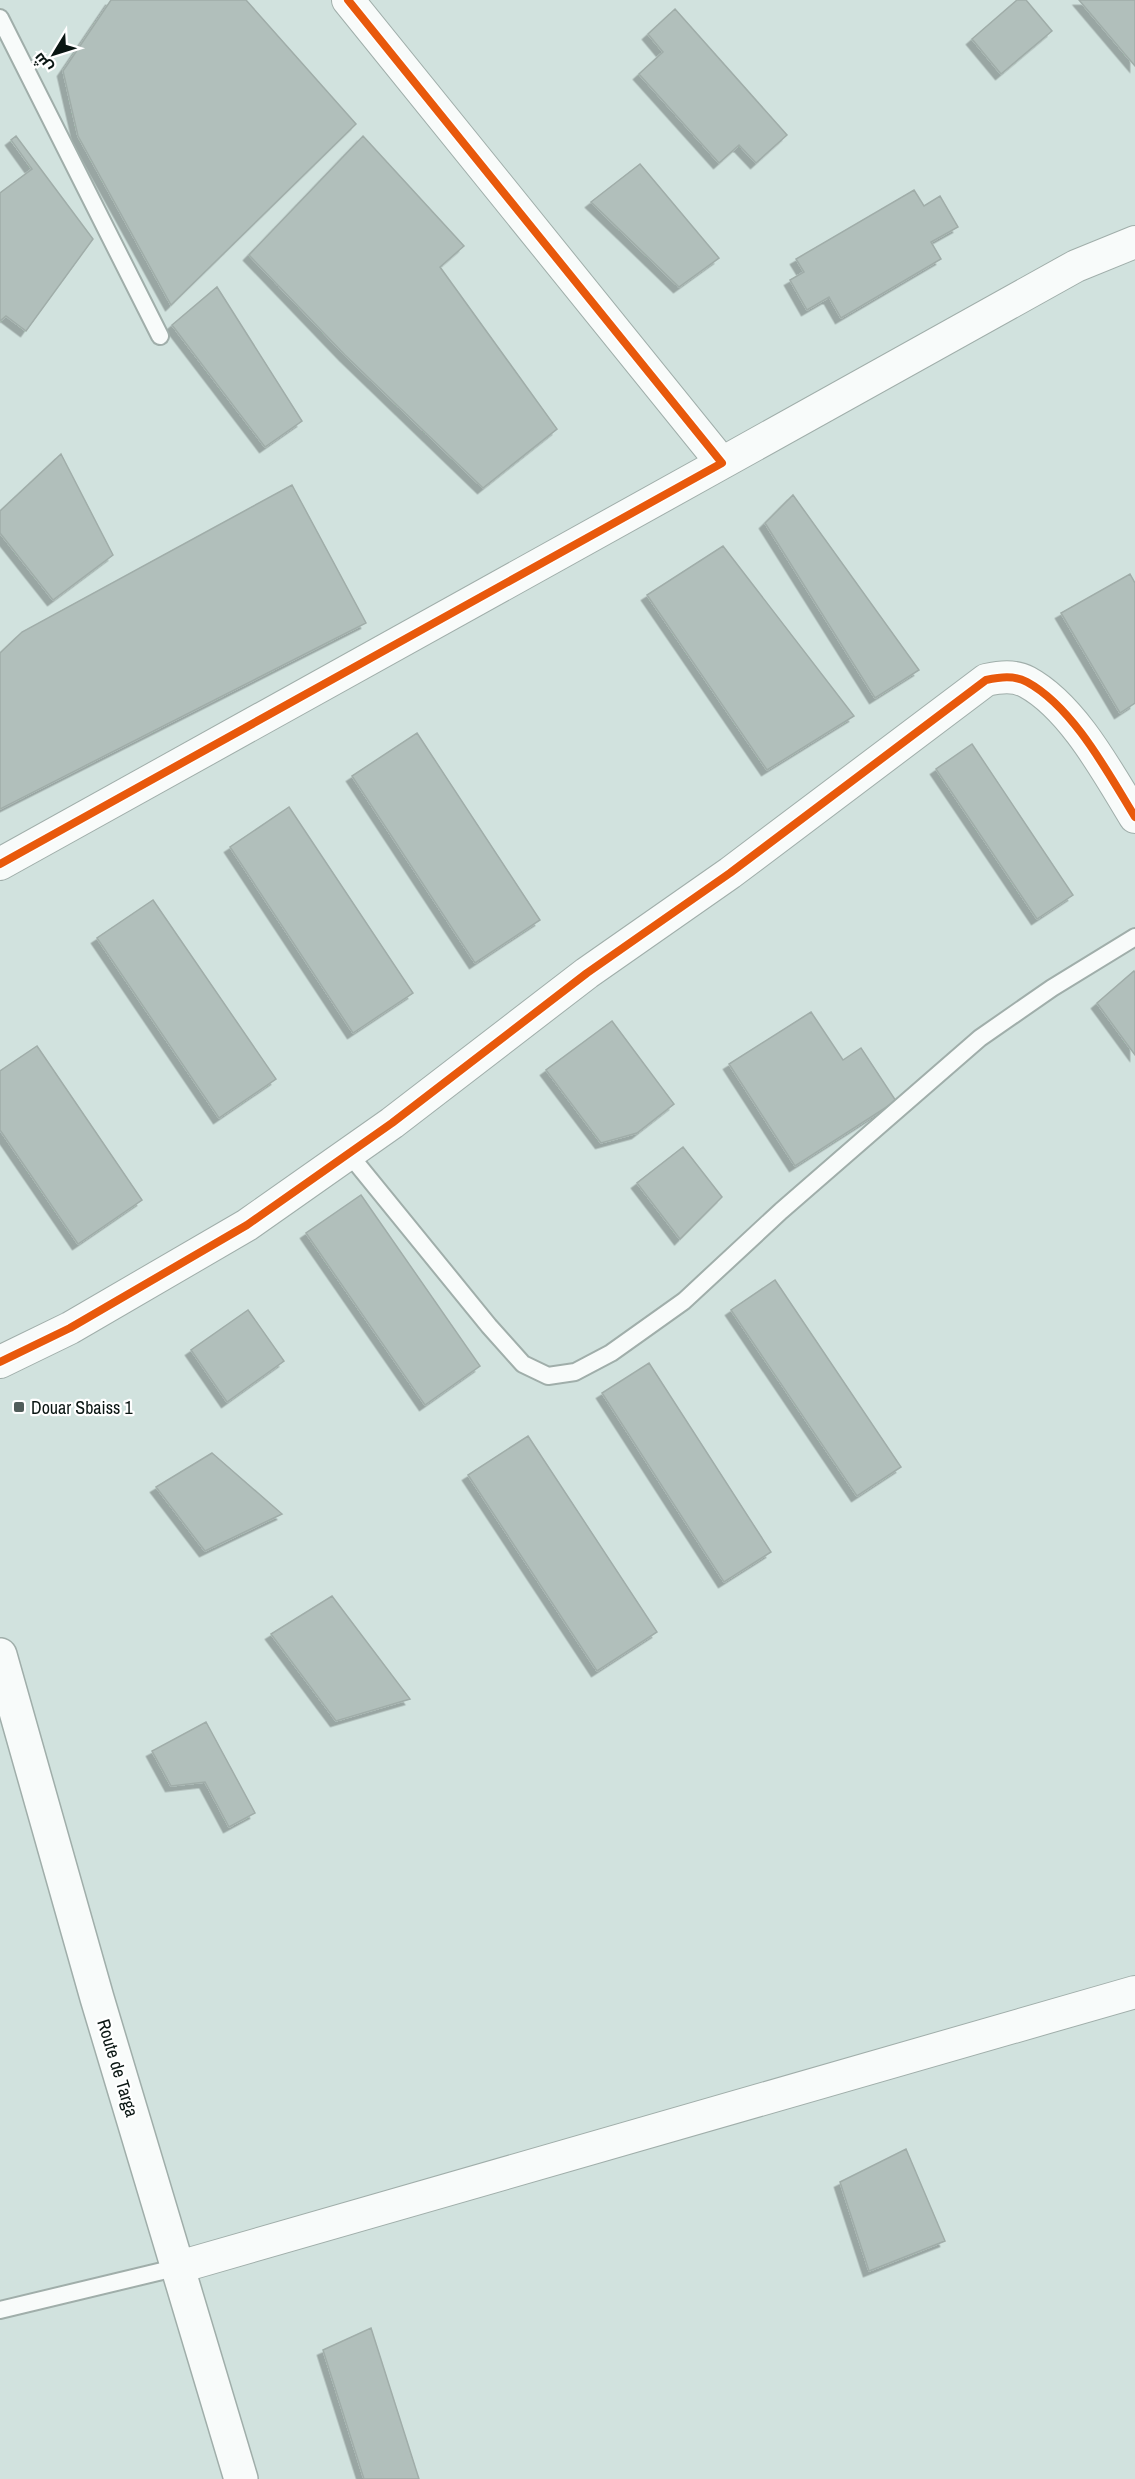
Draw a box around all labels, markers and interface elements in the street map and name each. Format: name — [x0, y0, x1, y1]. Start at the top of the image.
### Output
north arrow — [24, 24, 84, 84]
text: ش — [27, 48, 57, 78]
place label: Douar Sbaiss 1 — [31, 1395, 134, 1420]
marker: Douar Sbaiss 1 — [12, 1400, 26, 1414]
street label: Route de Targa — [91, 2016, 145, 2120]

